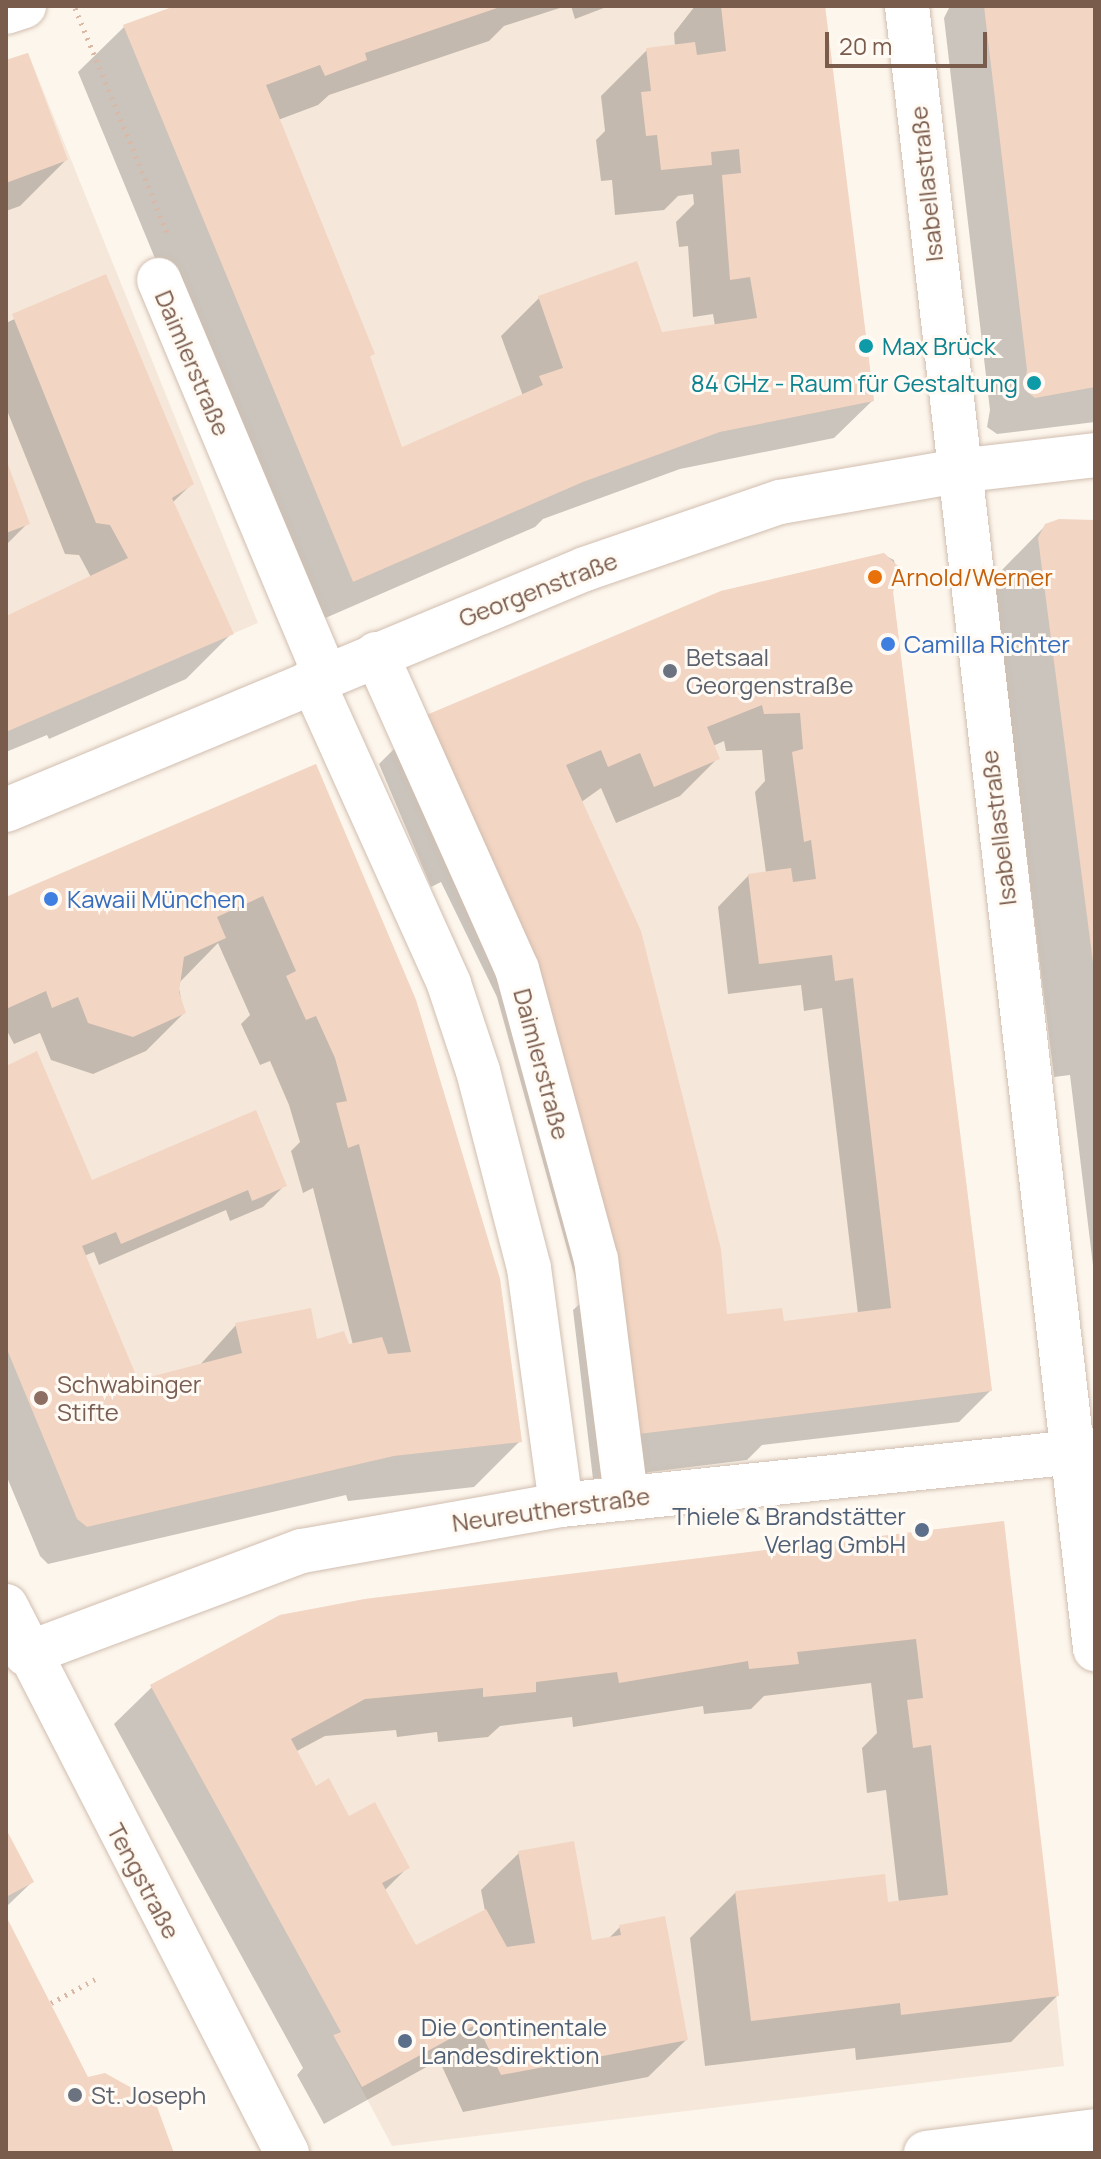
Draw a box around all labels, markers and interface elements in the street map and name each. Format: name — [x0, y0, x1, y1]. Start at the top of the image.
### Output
scale bar — [829, 16, 991, 66]
text: 20 m — [839, 29, 892, 62]
street label: Isabellastraße — [904, 105, 948, 263]
street label: Daimlerstraße — [149, 286, 237, 440]
place label: Max Brück — [882, 332, 996, 360]
marker: Max Brück — [857, 337, 875, 355]
place label: 84 GHz - Raum für Gestaltung — [691, 369, 1018, 397]
marker: 84 GHz - Raum für Gestaltung — [1025, 374, 1043, 392]
street label: Georgenstraße — [455, 546, 621, 632]
place label: Arnold/Werner — [891, 563, 1053, 591]
marker: Arnold/Werner — [866, 568, 884, 586]
place label: Camilla Richter — [904, 630, 1070, 658]
marker: Camilla Richter — [879, 635, 897, 653]
place label: Betsaal Georgenstraße — [686, 643, 854, 699]
marker: Betsaal Georgenstraße — [661, 662, 679, 680]
street label: Isabellastraße — [974, 749, 1022, 907]
place label: Kawaii München — [67, 885, 245, 913]
marker: Kawaii München — [42, 890, 60, 908]
street label: Daimlerstraße — [508, 985, 576, 1143]
place label: Schwabinger Stifte — [57, 1370, 201, 1426]
marker: Schwabinger Stifte — [32, 1389, 50, 1407]
street label: Neureutherstraße — [450, 1481, 652, 1537]
place label: Thiele & Brandstätter Verlag GmbH — [672, 1502, 906, 1558]
marker: Thiele & Brandstätter Verlag GmbH — [913, 1521, 931, 1539]
street label: Tengstraße — [102, 1818, 186, 1944]
place label: Die Continentale Landesdirektion — [421, 2013, 607, 2069]
marker: Die Continentale Landesdirektion — [396, 2032, 414, 2050]
place label: St. Joseph — [91, 2081, 206, 2109]
marker: St. Joseph — [66, 2086, 84, 2104]

